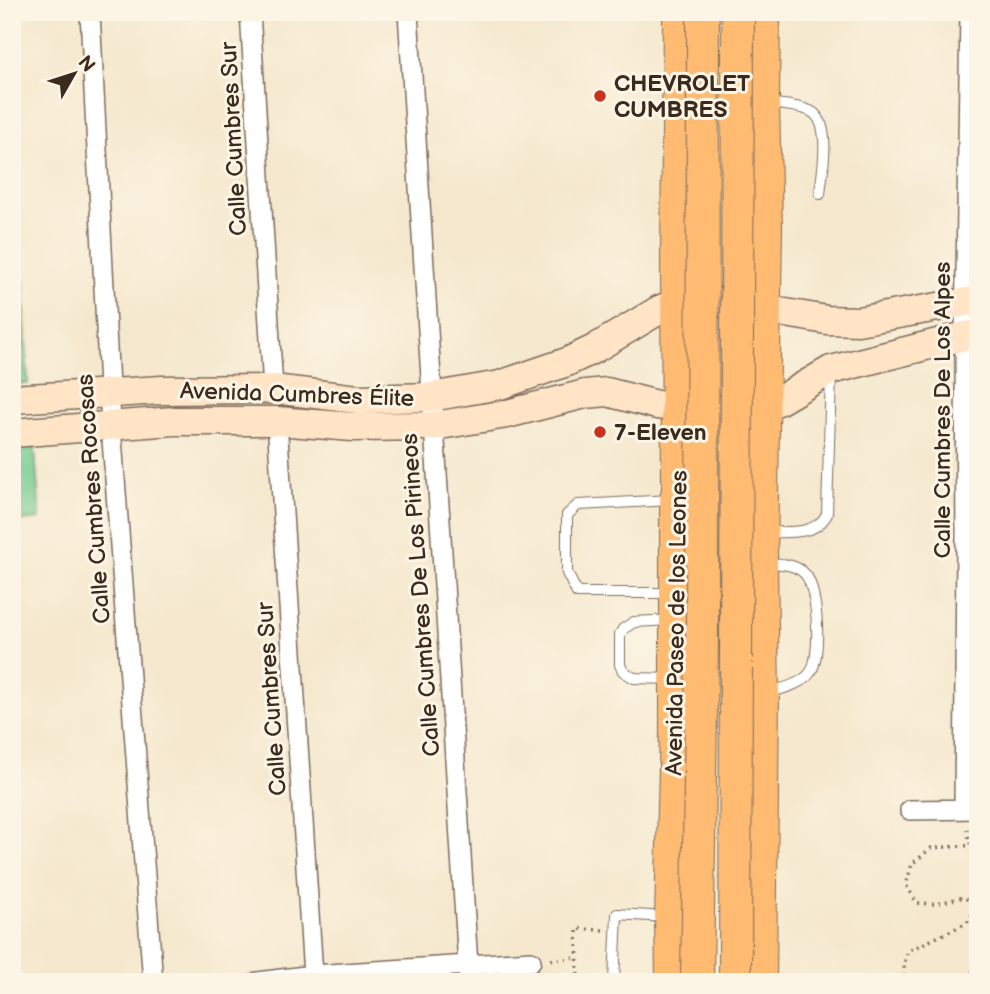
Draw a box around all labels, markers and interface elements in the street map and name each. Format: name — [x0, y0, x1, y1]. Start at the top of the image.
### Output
north arrow — [38, 38, 108, 108]
street label: Calle Cumbres Sur — [215, 41, 253, 237]
text: N — [73, 51, 99, 77]
place label: CHEVROLET CUMBRES — [614, 70, 750, 124]
marker: CHEVROLET CUMBRES — [592, 88, 608, 104]
street label: Calle Cumbres De Los Alpes — [929, 262, 957, 558]
street label: Calle Cumbres Rocosas — [71, 373, 117, 625]
street label: Avenida Cumbres Élite — [179, 377, 414, 413]
place label: 7-Eleven — [614, 419, 707, 447]
marker: 7-Eleven — [592, 424, 608, 440]
street label: Calle Cumbres De Los Pirineos — [396, 432, 446, 757]
street label: Avenida Paseo de los Leones — [660, 470, 694, 776]
street label: Calle Cumbres Sur — [251, 600, 293, 797]

